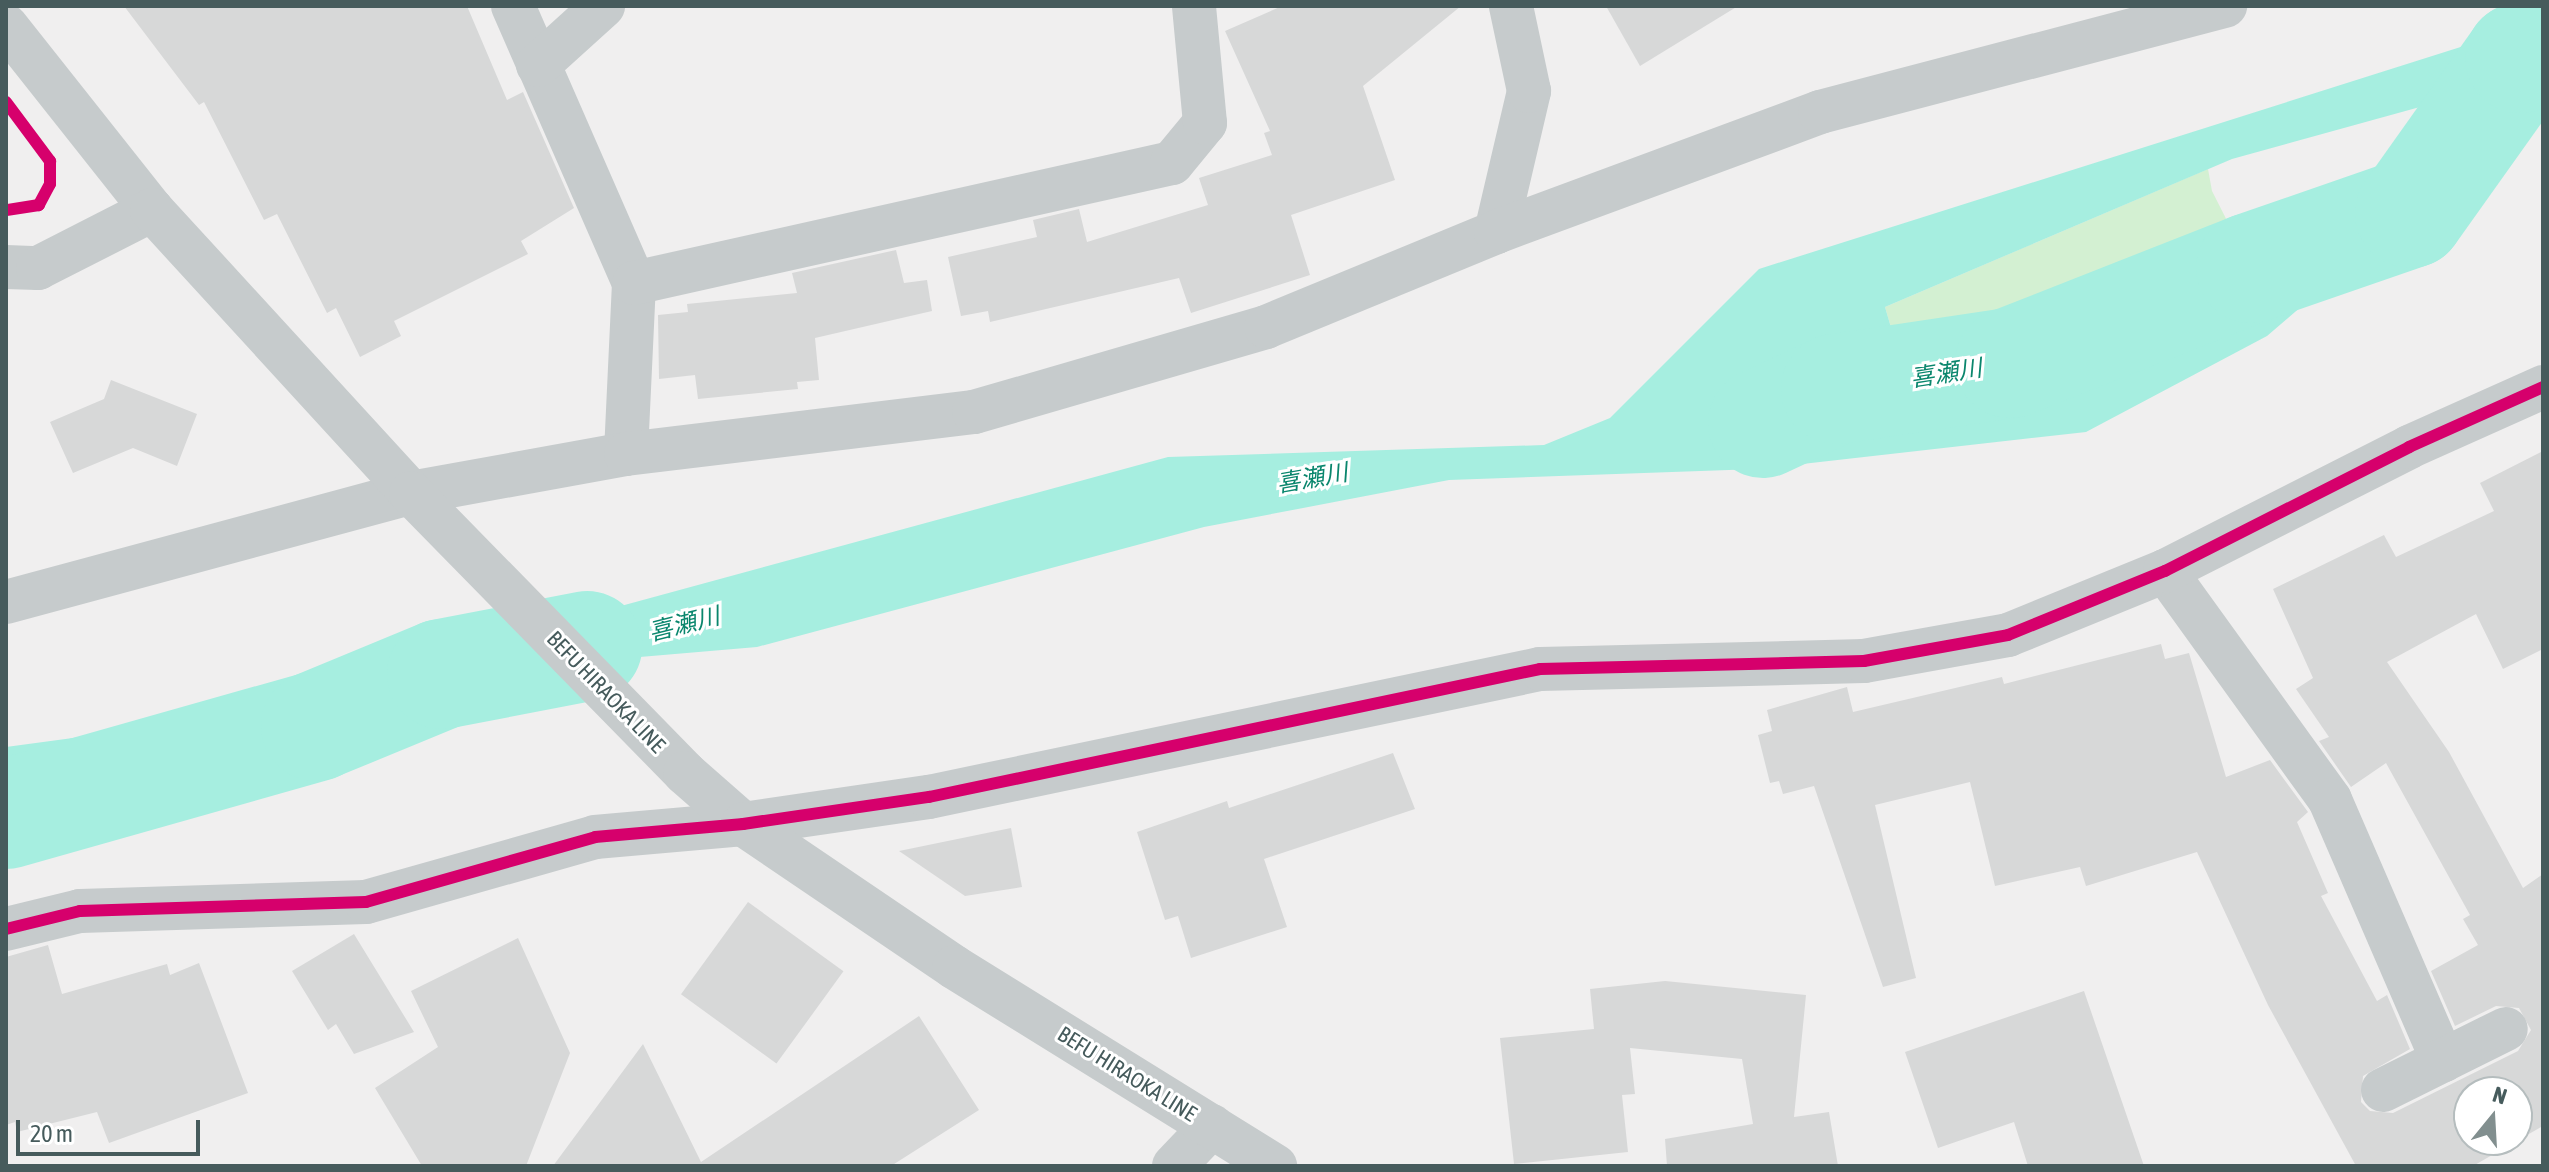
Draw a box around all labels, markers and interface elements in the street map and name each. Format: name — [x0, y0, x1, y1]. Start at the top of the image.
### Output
water label: 喜瀬川 — [1908, 353, 1984, 393]
water label: 喜瀬川 — [1274, 458, 1350, 498]
water label: 喜瀬川 — [646, 601, 722, 647]
street label: BEFU HIRAOKA LINE — [541, 626, 671, 758]
street label: BEFU HIRAOKA LINE — [1053, 1021, 1201, 1127]
north arrow — [2453, 1076, 2533, 1156]
text: N — [2490, 1081, 2510, 1109]
scale bar — [20, 1104, 204, 1154]
text: 20 m — [30, 1120, 73, 1147]

